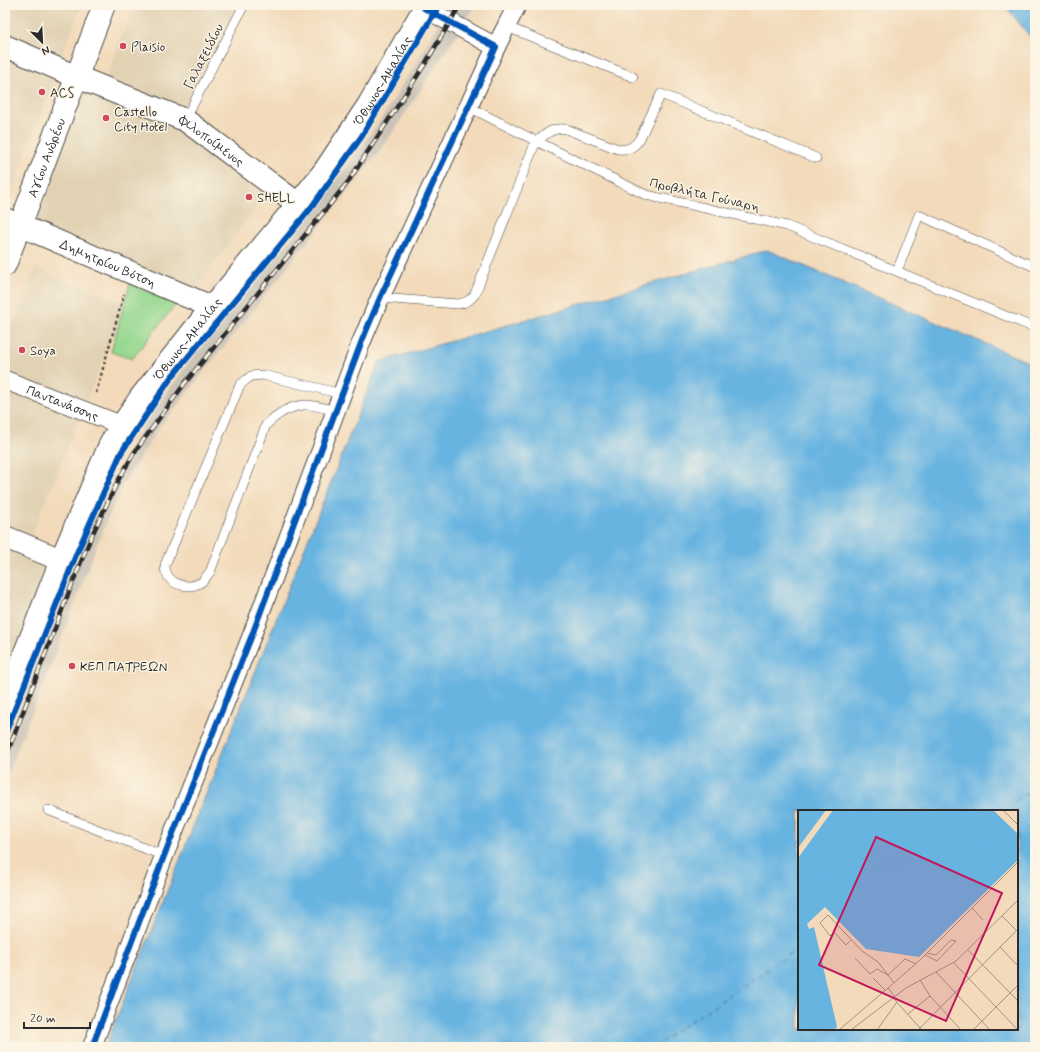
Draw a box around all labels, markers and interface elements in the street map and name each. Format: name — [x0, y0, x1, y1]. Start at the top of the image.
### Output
street label: Γαλαξειδίου — [181, 21, 228, 92]
north arrow — [22, 22, 62, 62]
street label: Όθωνος-Αμαλίας — [350, 33, 417, 130]
place label: Plaisio — [131, 39, 166, 56]
marker: Plaisio — [118, 41, 128, 51]
text: N — [39, 42, 52, 58]
place label: ACS — [50, 85, 75, 102]
marker: ACS — [37, 87, 47, 97]
place label: Castello City Hotel — [114, 104, 167, 136]
street label: Φιλοποίμενος — [175, 111, 247, 171]
marker: Castello City Hotel — [101, 113, 111, 123]
street label: Αγίου Ανδρέου — [24, 116, 70, 200]
street label: Προβλήτα Γούναρη — [648, 175, 761, 216]
place label: SHELL — [257, 190, 295, 207]
marker: SHELL — [244, 192, 254, 202]
street label: Δημητρίου Βότση — [57, 236, 158, 292]
street label: Όθωνος-Αμαλίας — [150, 294, 227, 385]
place label: Soya — [30, 343, 56, 360]
marker: Soya — [17, 345, 27, 355]
street label: Παντανάσσης — [24, 382, 101, 426]
place label: ΚΕΠ ΠΑΤΡΕΩΝ — [80, 659, 167, 676]
marker: ΚΕΠ ΠΑΤΡΕΩΝ — [67, 661, 77, 671]
inset map — [798, 810, 1018, 1030]
scale bar — [24, 1004, 90, 1030]
text: 20 m — [30, 1011, 56, 1027]

